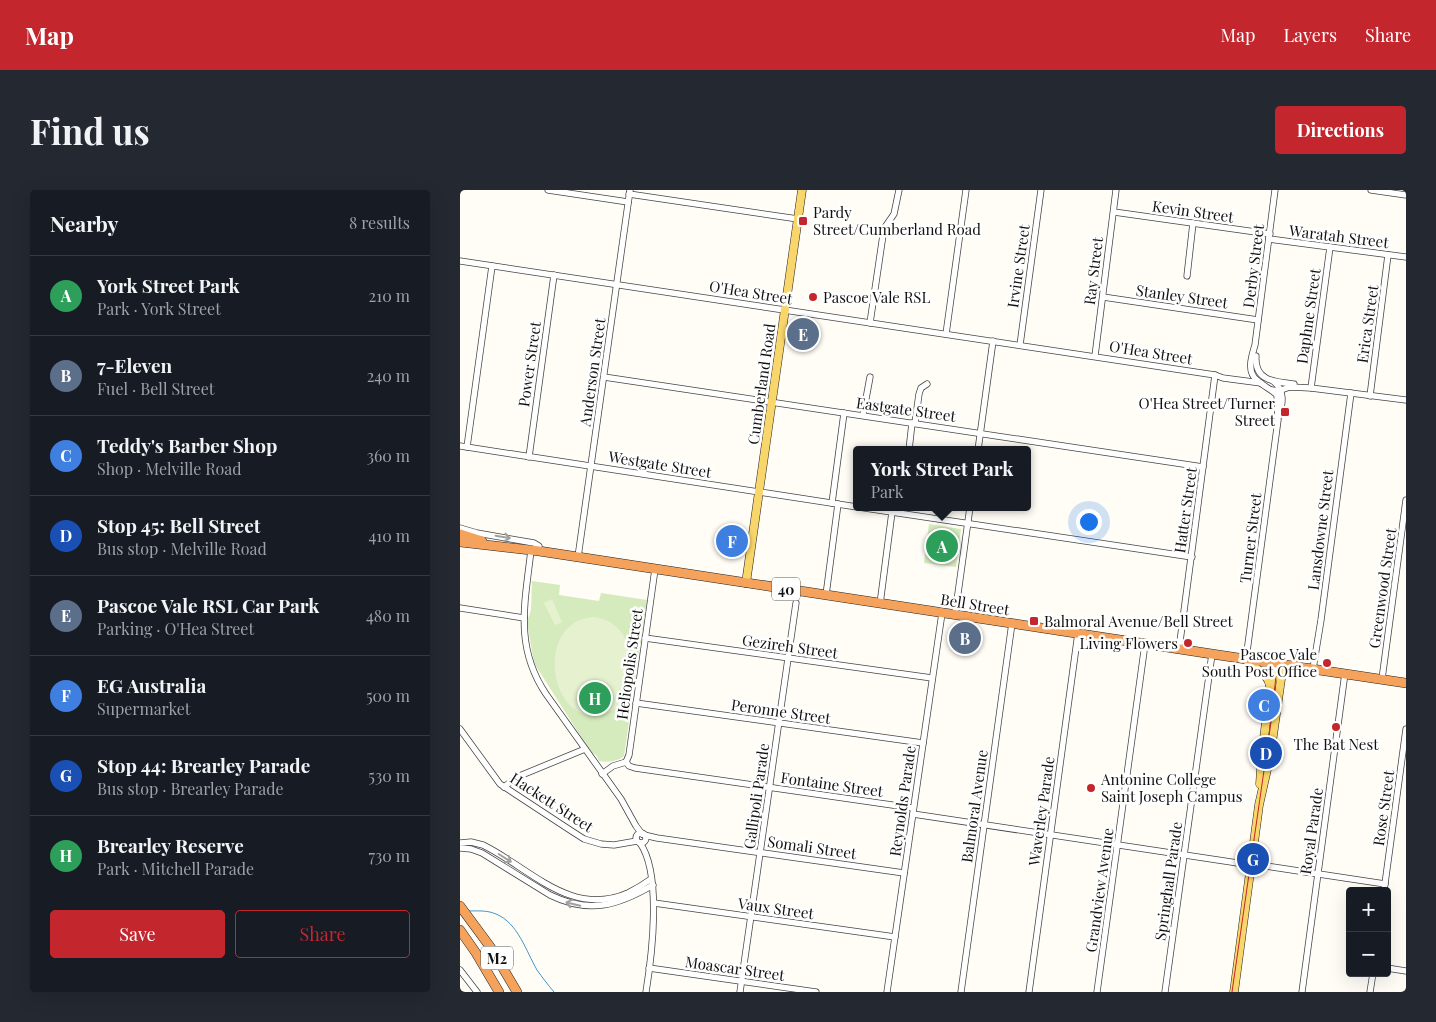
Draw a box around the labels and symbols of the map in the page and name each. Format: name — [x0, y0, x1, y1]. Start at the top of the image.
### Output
street label: Kevin Street — [1151, 195, 1236, 227]
place label: Pardy Street/Cumberland Road — [813, 202, 981, 239]
marker: Pardy Street/Cumberland Road — [797, 215, 809, 227]
street label: Waratah Street — [1287, 220, 1391, 252]
street label: Irvine Street — [1002, 222, 1034, 309]
street label: Derby Street — [1238, 222, 1268, 309]
street label: Ray Street — [1079, 235, 1107, 306]
street label: Daphne Street — [1291, 266, 1325, 365]
street label: O'Hea Street — [708, 276, 795, 309]
street label: Stanley Street — [1135, 280, 1230, 312]
street label: Erica Street — [1352, 283, 1382, 364]
place label: Pascoe Vale RSL — [823, 287, 930, 307]
marker: Pascoe Vale RSL — [807, 291, 819, 303]
pin: E — [787, 315, 819, 353]
street label: Anderson Street — [574, 316, 610, 428]
street label: Power Street — [513, 319, 545, 408]
street label: Cumberland Road — [743, 322, 779, 446]
street label: O'Hea Street — [1108, 336, 1195, 369]
street label: Eastgate Street — [855, 392, 958, 426]
place label: O'Hea Street/Turner Street — [1139, 393, 1276, 430]
marker: O'Hea Street/Turner Street — [1279, 406, 1291, 418]
street label: Westgate Street — [606, 446, 714, 482]
street label: Hatter Street — [1169, 465, 1201, 554]
street label: Lansdowne Street — [1303, 468, 1337, 591]
street label: Turner Street — [1235, 491, 1266, 584]
your location — [1076, 509, 1102, 535]
pin: F — [716, 522, 748, 560]
street label: Greenwood Street — [1364, 526, 1400, 650]
pin: A — [926, 527, 958, 565]
one-way arrow — [494, 533, 510, 543]
road number: 40 — [772, 578, 800, 600]
street label: Bell Street — [939, 589, 1012, 619]
street label: Heliopolis Street — [611, 607, 647, 721]
place label: Balmoral Avenue/Bell Street — [1044, 611, 1234, 631]
marker: Balmoral Avenue/Bell Street — [1028, 615, 1040, 627]
pin: B — [949, 619, 981, 657]
street label: Gezireh Street — [741, 629, 840, 663]
place label: Living Flowers — [1080, 633, 1178, 653]
marker: Living Flowers — [1182, 637, 1194, 649]
place label: Pascoe Vale South Post Office — [1202, 644, 1317, 681]
marker: Pascoe Vale South Post Office — [1321, 657, 1333, 669]
pin: H — [579, 679, 611, 717]
pin: C — [1248, 686, 1280, 724]
street label: Peronne Street — [730, 694, 833, 728]
marker: The Bat Nest — [1330, 721, 1342, 733]
pin: D — [1250, 734, 1282, 772]
place label: The Bat Nest — [1294, 734, 1379, 754]
street label: Gallipoli Parade — [739, 742, 773, 850]
street label: Reynolds Parade — [884, 744, 920, 858]
street label: Balmoral Avenue — [956, 748, 992, 864]
street label: Waverley Parade — [1023, 755, 1059, 868]
street label: Fontaine Street — [780, 767, 885, 801]
street label: Hackett Street — [507, 768, 598, 837]
street label: Rose Street — [1368, 768, 1398, 847]
place label: Antonine College Saint Joseph Campus — [1100, 769, 1242, 806]
marker: Antonine College Saint Joseph Campus — [1085, 782, 1097, 794]
street label: Royal Parade — [1295, 786, 1327, 876]
street label: Springhall Parade — [1150, 820, 1186, 942]
street label: Grandview Avenue — [1080, 826, 1118, 954]
street label: Somali Street — [766, 831, 859, 863]
pin: G — [1237, 840, 1269, 878]
one-way arrow — [498, 852, 512, 863]
street label: Vaux Street — [736, 893, 816, 923]
one-way arrow — [566, 899, 582, 908]
road number: M2 — [481, 946, 513, 970]
street label: Moascar Street — [684, 951, 787, 985]

